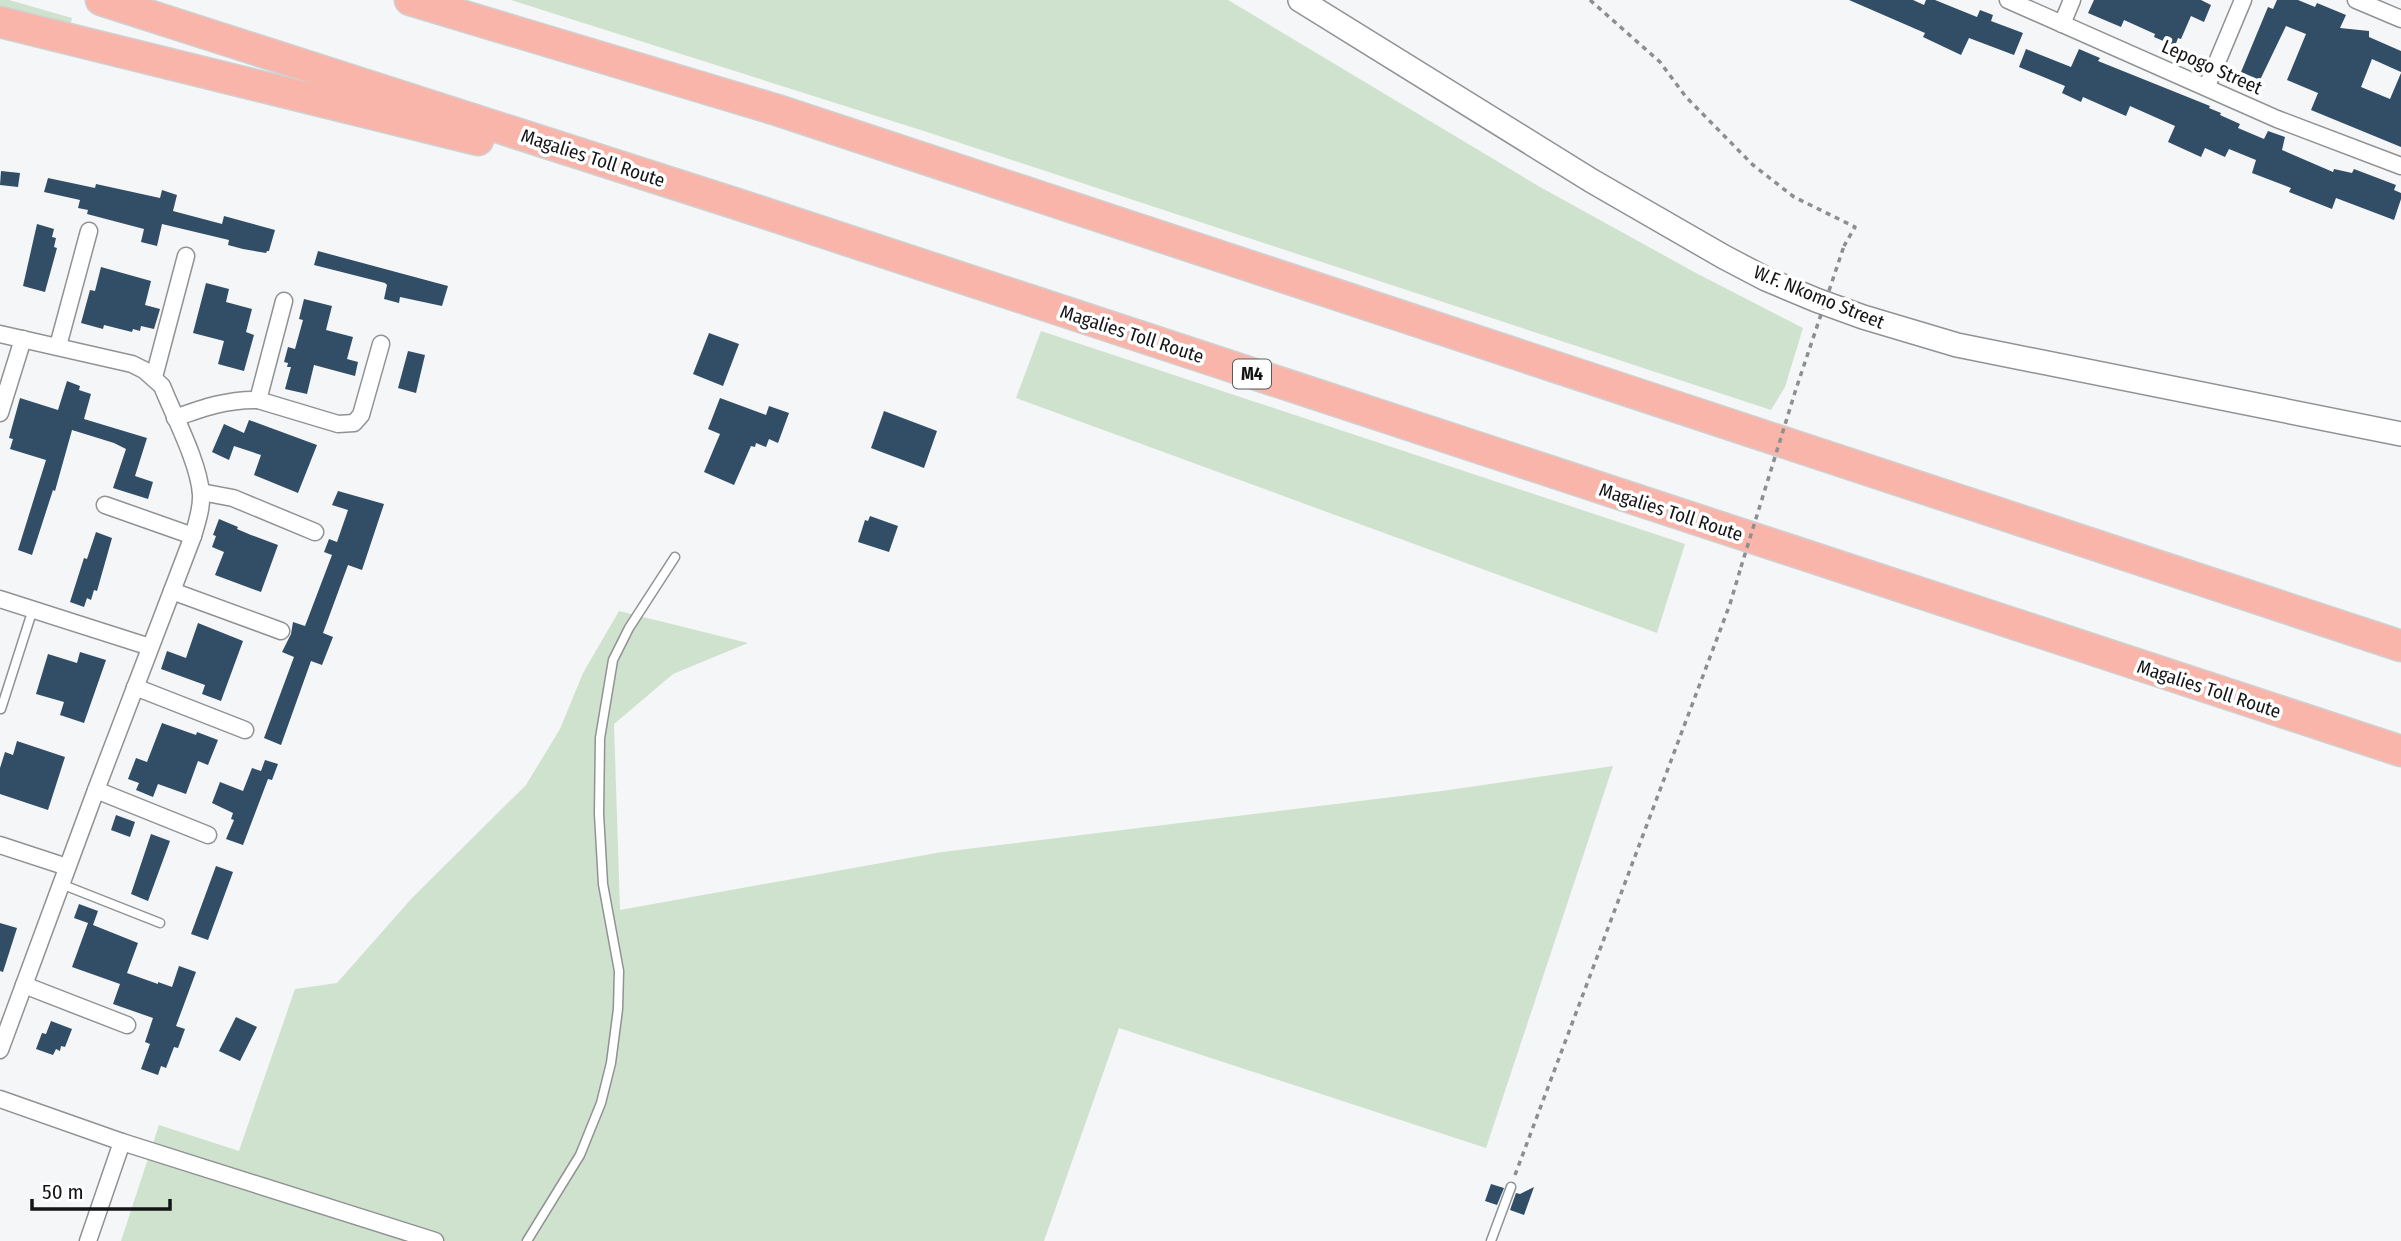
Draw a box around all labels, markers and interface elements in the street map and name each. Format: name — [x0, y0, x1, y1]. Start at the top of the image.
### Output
street label: Lepogo Street — [2158, 35, 2266, 100]
street label: Magalies Toll Route — [518, 124, 668, 192]
street label: W.F. Nkomo Street — [1750, 260, 1888, 334]
street label: Magalies Toll Route — [1057, 300, 1207, 368]
road number: M4 — [1233, 360, 1271, 388]
street label: Magalies Toll Route — [1596, 478, 1746, 546]
street label: Magalies Toll Route — [2134, 655, 2284, 723]
scale bar — [32, 1168, 170, 1212]
text: 50 m — [42, 1179, 84, 1205]

